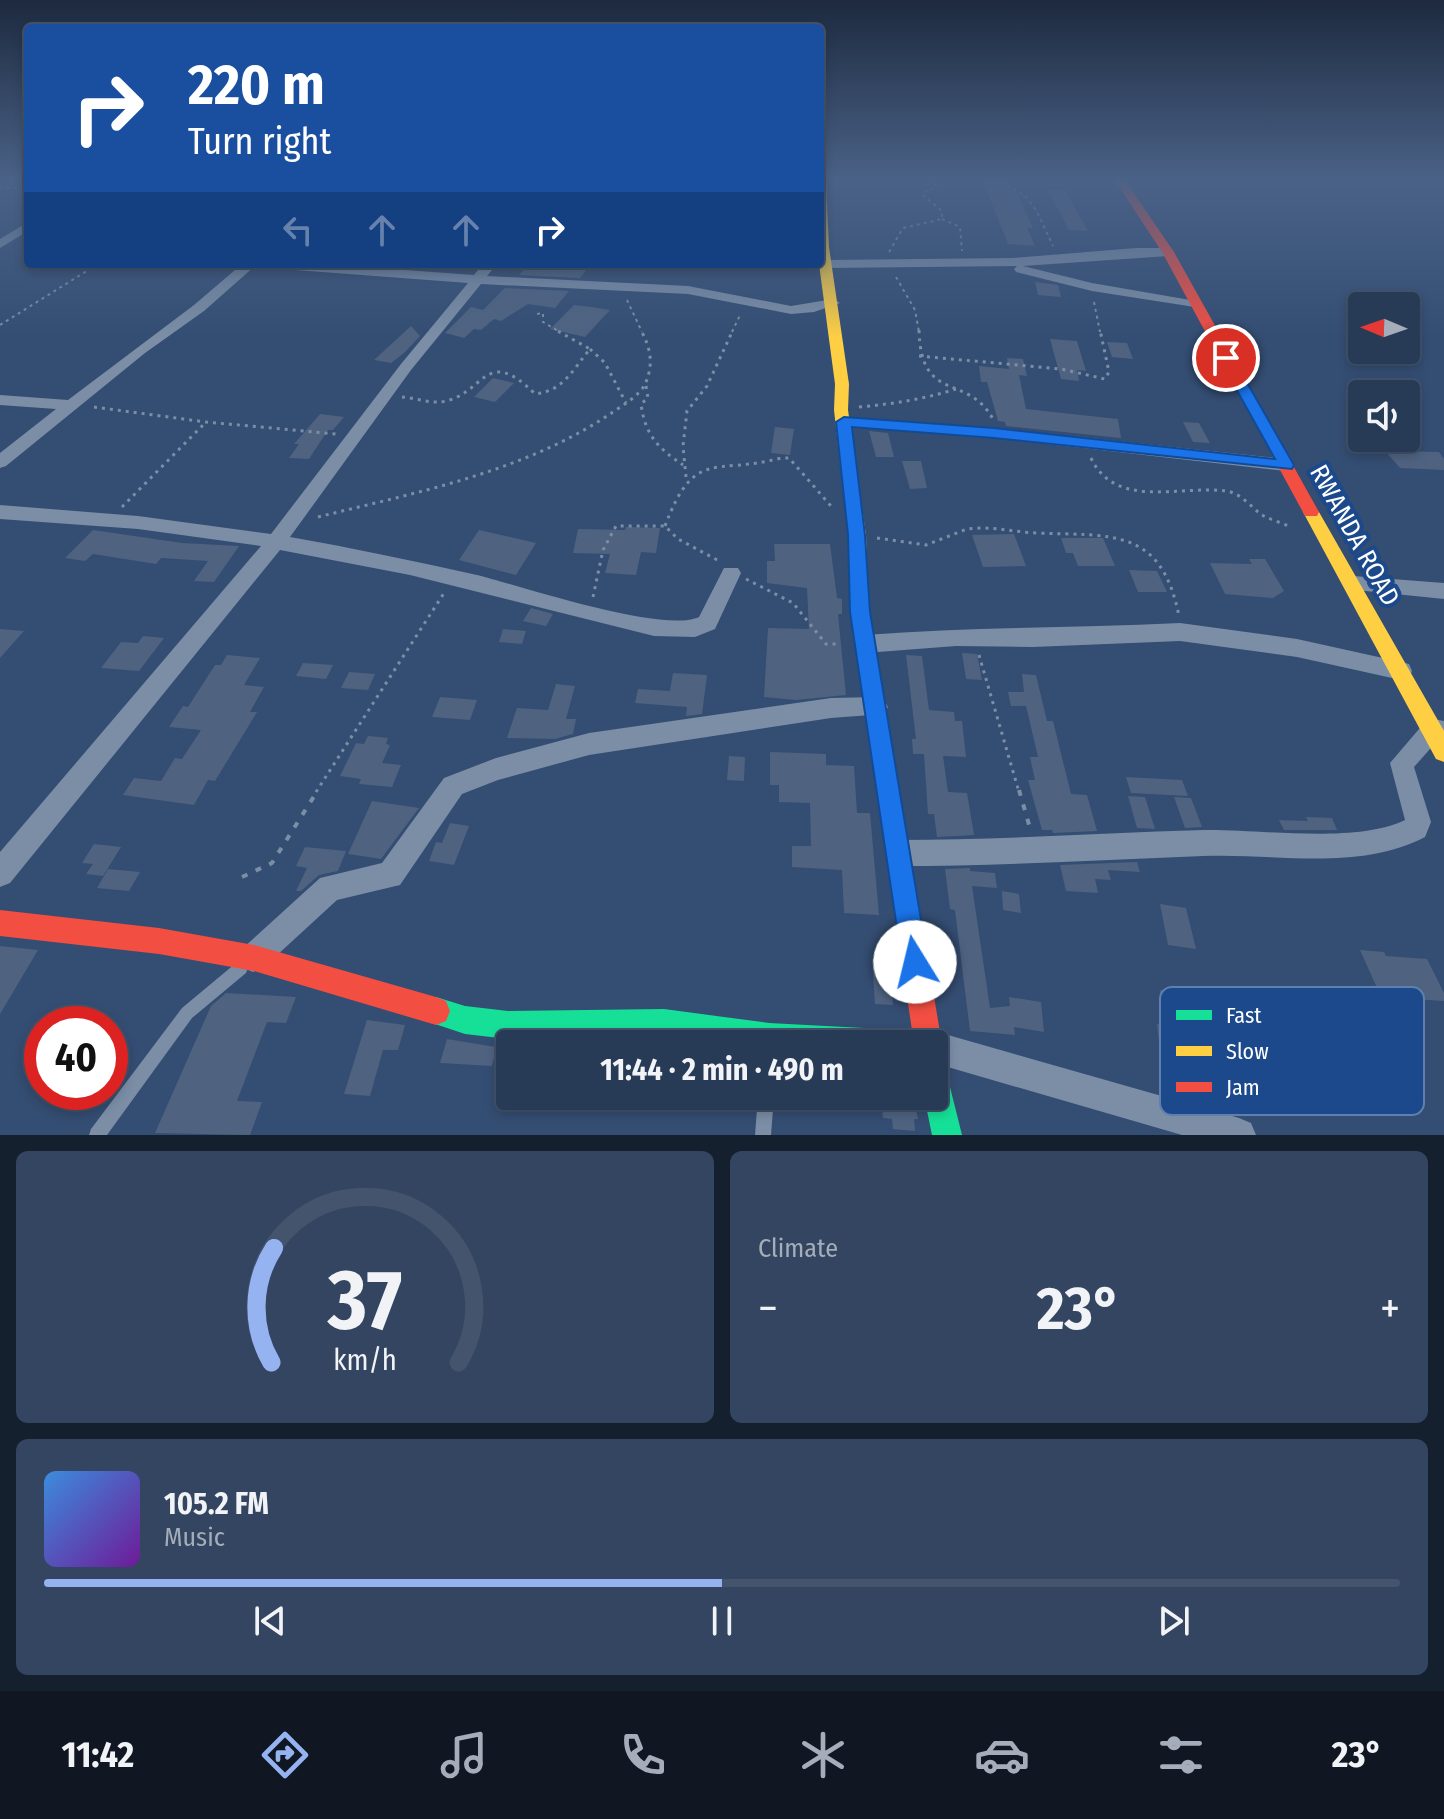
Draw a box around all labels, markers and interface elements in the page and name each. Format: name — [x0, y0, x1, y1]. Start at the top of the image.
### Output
text: 220 m — [188, 52, 325, 119]
icon: right — [56, 56, 160, 160]
text: Turn right — [188, 120, 331, 164]
icon: left — [276, 208, 320, 252]
icon: ahead — [360, 208, 404, 252]
icon: ahead — [444, 208, 488, 252]
icon: right — [528, 208, 572, 252]
north arrow — [1348, 292, 1420, 364]
map controls — [1348, 292, 1420, 452]
pin — [1192, 324, 1260, 392]
icon: arrive — [1204, 336, 1248, 380]
button: sound — [1348, 380, 1420, 452]
street label: RWANDA ROAD — [1303, 459, 1406, 611]
position arrow — [873, 920, 957, 1004]
legend — [1160, 987, 1424, 1115]
text: Fast — [1226, 1002, 1262, 1029]
speed limit sign: 40 — [24, 1006, 128, 1110]
text: Slow — [1226, 1038, 1269, 1065]
text: 11:44 · 2 min · 490 m — [600, 1052, 844, 1088]
text: Jam — [1226, 1074, 1260, 1101]
text: Climate — [758, 1233, 838, 1264]
text: 37 — [327, 1251, 402, 1351]
text: 23° — [1037, 1273, 1121, 1345]
text: − — [758, 1282, 778, 1335]
text: + — [1380, 1282, 1400, 1335]
text: km/h — [333, 1343, 397, 1378]
text: 105.2 FM — [164, 1486, 269, 1522]
text: Music — [164, 1522, 225, 1553]
icon: previous — [248, 1599, 292, 1643]
icon: pause — [700, 1599, 744, 1643]
icon: next — [1152, 1599, 1196, 1643]
icon: directions — [257, 1727, 313, 1783]
icon: music — [436, 1727, 492, 1783]
icon: phone — [615, 1727, 671, 1783]
icon: climate — [795, 1727, 851, 1783]
icon: car — [974, 1727, 1030, 1783]
icon: filters — [1153, 1727, 1209, 1783]
text: 11:42 — [62, 1733, 134, 1777]
text: 23° — [1332, 1733, 1382, 1777]

